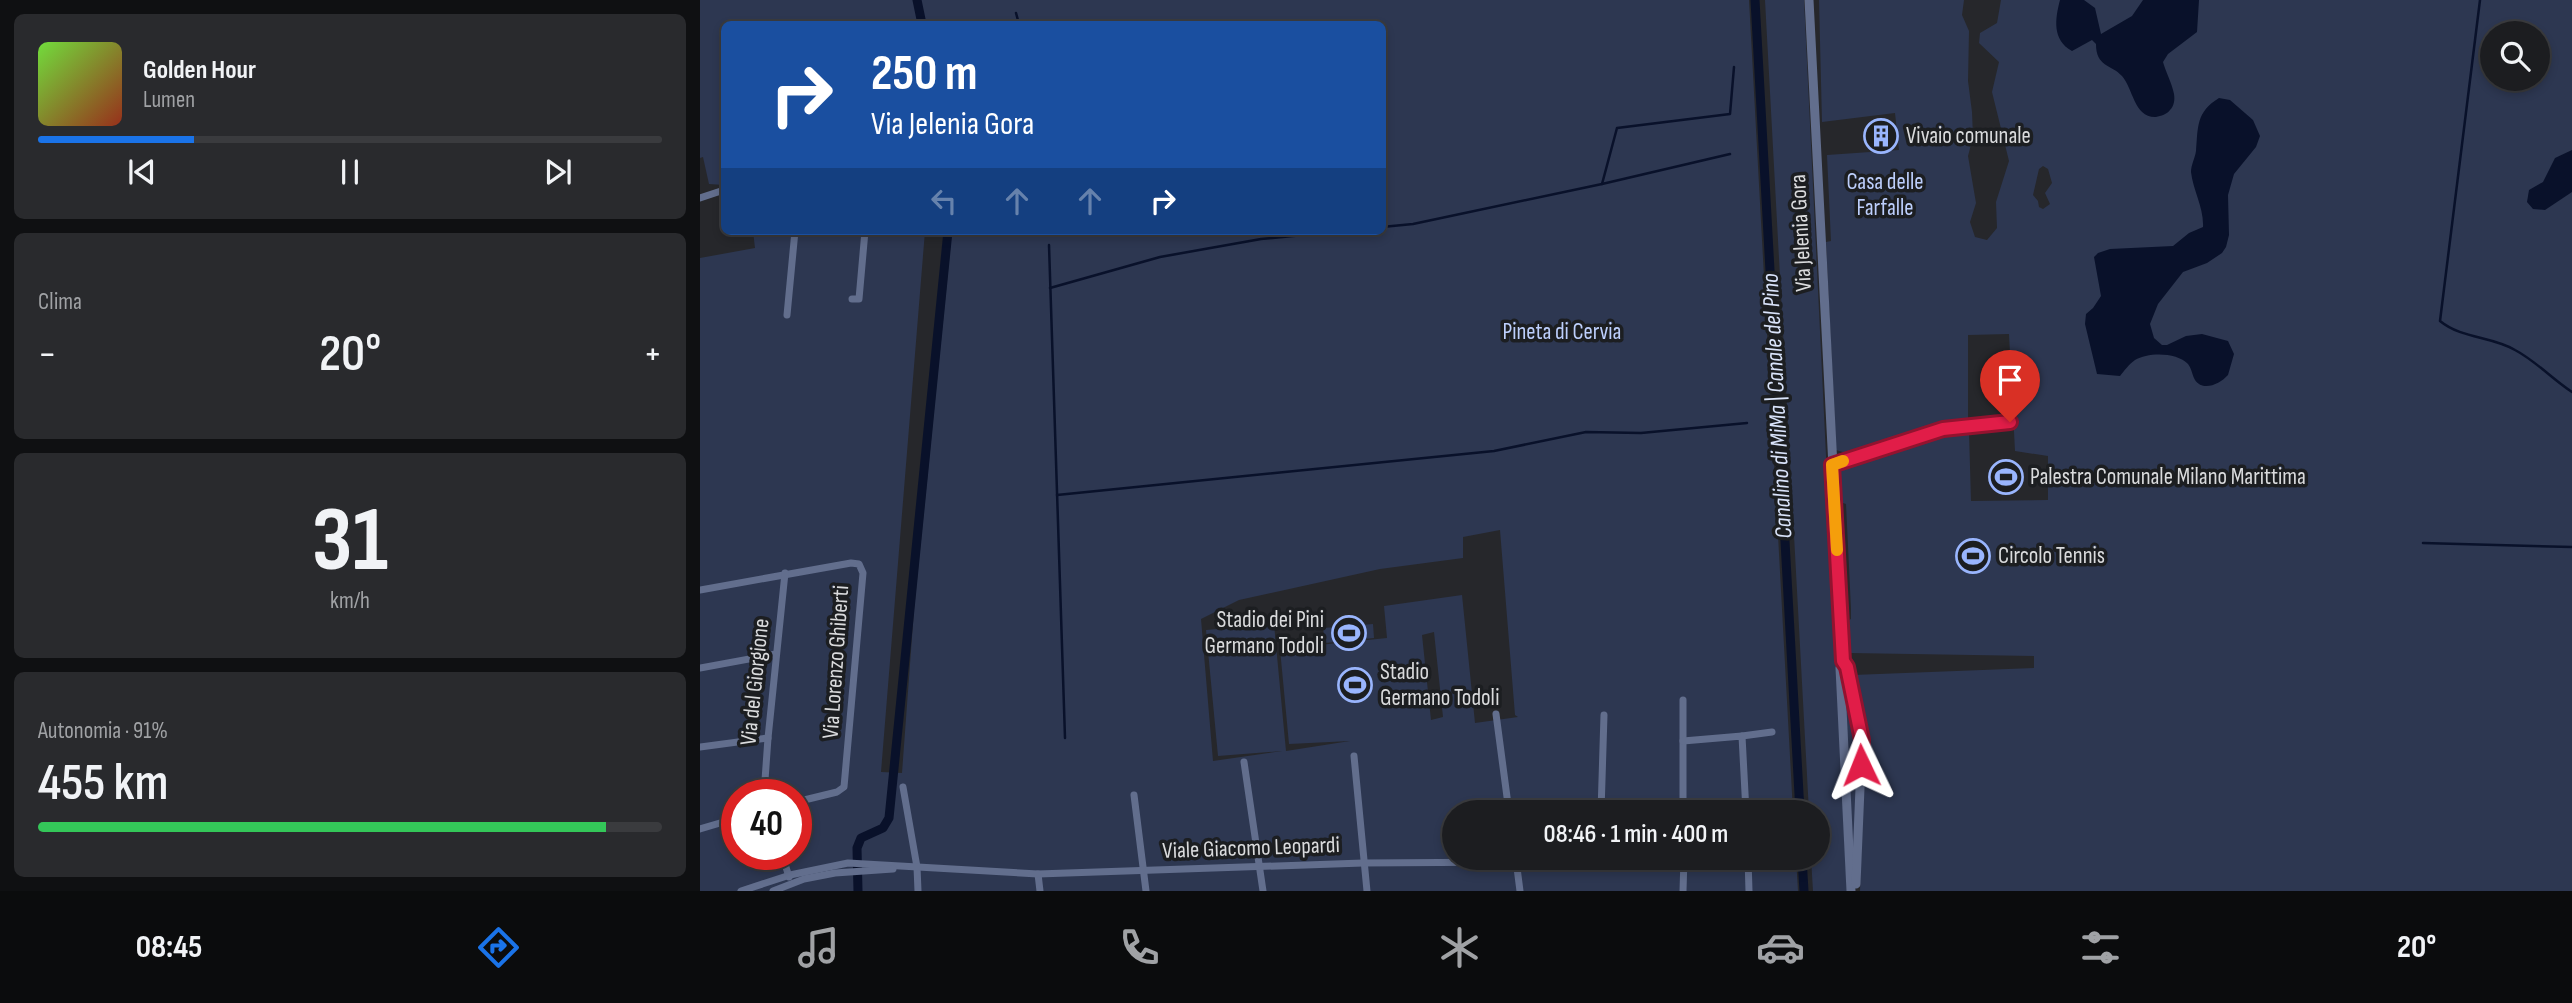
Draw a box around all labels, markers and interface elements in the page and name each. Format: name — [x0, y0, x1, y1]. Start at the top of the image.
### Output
map controls — [2480, 21, 2550, 91]
button: search — [2480, 21, 2550, 91]
text: 250 m — [871, 45, 977, 104]
icon: right — [756, 49, 847, 140]
text: Golden Hour — [143, 55, 256, 86]
text: Lumen — [143, 86, 195, 114]
text: Via Jelenia Gora — [871, 105, 1034, 144]
building icon: Vivaio comunale — [1862, 117, 1900, 155]
place label: Vivaio comunale — [1906, 122, 2031, 150]
icon: previous — [123, 153, 161, 191]
icon: pause — [331, 153, 369, 191]
icon: next — [539, 153, 577, 191]
park label: Casa delle Farfalle — [1847, 168, 1923, 222]
street label: Via Jelenia Gora — [1784, 174, 1818, 292]
icon: left — [925, 182, 963, 220]
icon: ahead — [998, 182, 1036, 220]
icon: ahead — [1071, 182, 1109, 220]
icon: right — [1144, 182, 1182, 220]
water label: Canalino di MiMa | Canale del Pino — [1756, 272, 1798, 539]
text: Clima — [38, 288, 82, 316]
park label: Pineta di Cervia — [1503, 318, 1621, 346]
text: 20° — [319, 323, 381, 386]
text: − — [38, 332, 57, 377]
text: + — [643, 332, 662, 377]
pin — [1980, 350, 2040, 422]
icon: arrive — [1991, 361, 2029, 399]
sports icon: Palestra Comunale Milano Marittima — [1987, 458, 2025, 496]
place label: Palestra Comunale Milano Marittima — [2030, 463, 2306, 491]
text: 31 — [312, 487, 388, 596]
sports icon: Circolo Tennis — [1954, 537, 1992, 575]
place label: Circolo Tennis — [1998, 542, 2105, 570]
street label: Via Lorenzo Ghiberti — [817, 584, 855, 740]
text: km/h — [330, 587, 370, 615]
place label: Stadio dei Pini Germano Todoli — [1204, 606, 1324, 660]
sports icon: Stadio dei Pini Germano Todoli — [1330, 614, 1368, 652]
street label: Via del Giorgione — [734, 617, 776, 747]
place label: Stadio Germano Todoli — [1380, 658, 1500, 712]
sports icon: Stadio Germano Todoli — [1336, 666, 1374, 704]
text: Autonomia · 91% — [38, 717, 168, 745]
position arrow — [1824, 728, 1898, 802]
text: 455 km — [38, 752, 169, 815]
speed limit sign: 40 — [721, 779, 812, 870]
text: 08:46 · 1 min · 400 m — [1544, 819, 1728, 850]
street label: Viale Giacomo Leopardi — [1162, 831, 1340, 865]
icon: directions — [474, 923, 523, 972]
icon: music — [794, 923, 843, 972]
icon: phone — [1115, 923, 1164, 972]
icon: climate — [1435, 923, 1484, 972]
icon: car — [1756, 923, 1805, 972]
icon: filters — [2076, 923, 2125, 972]
text: 08:45 — [136, 928, 202, 967]
text: 20° — [2397, 928, 2436, 967]

